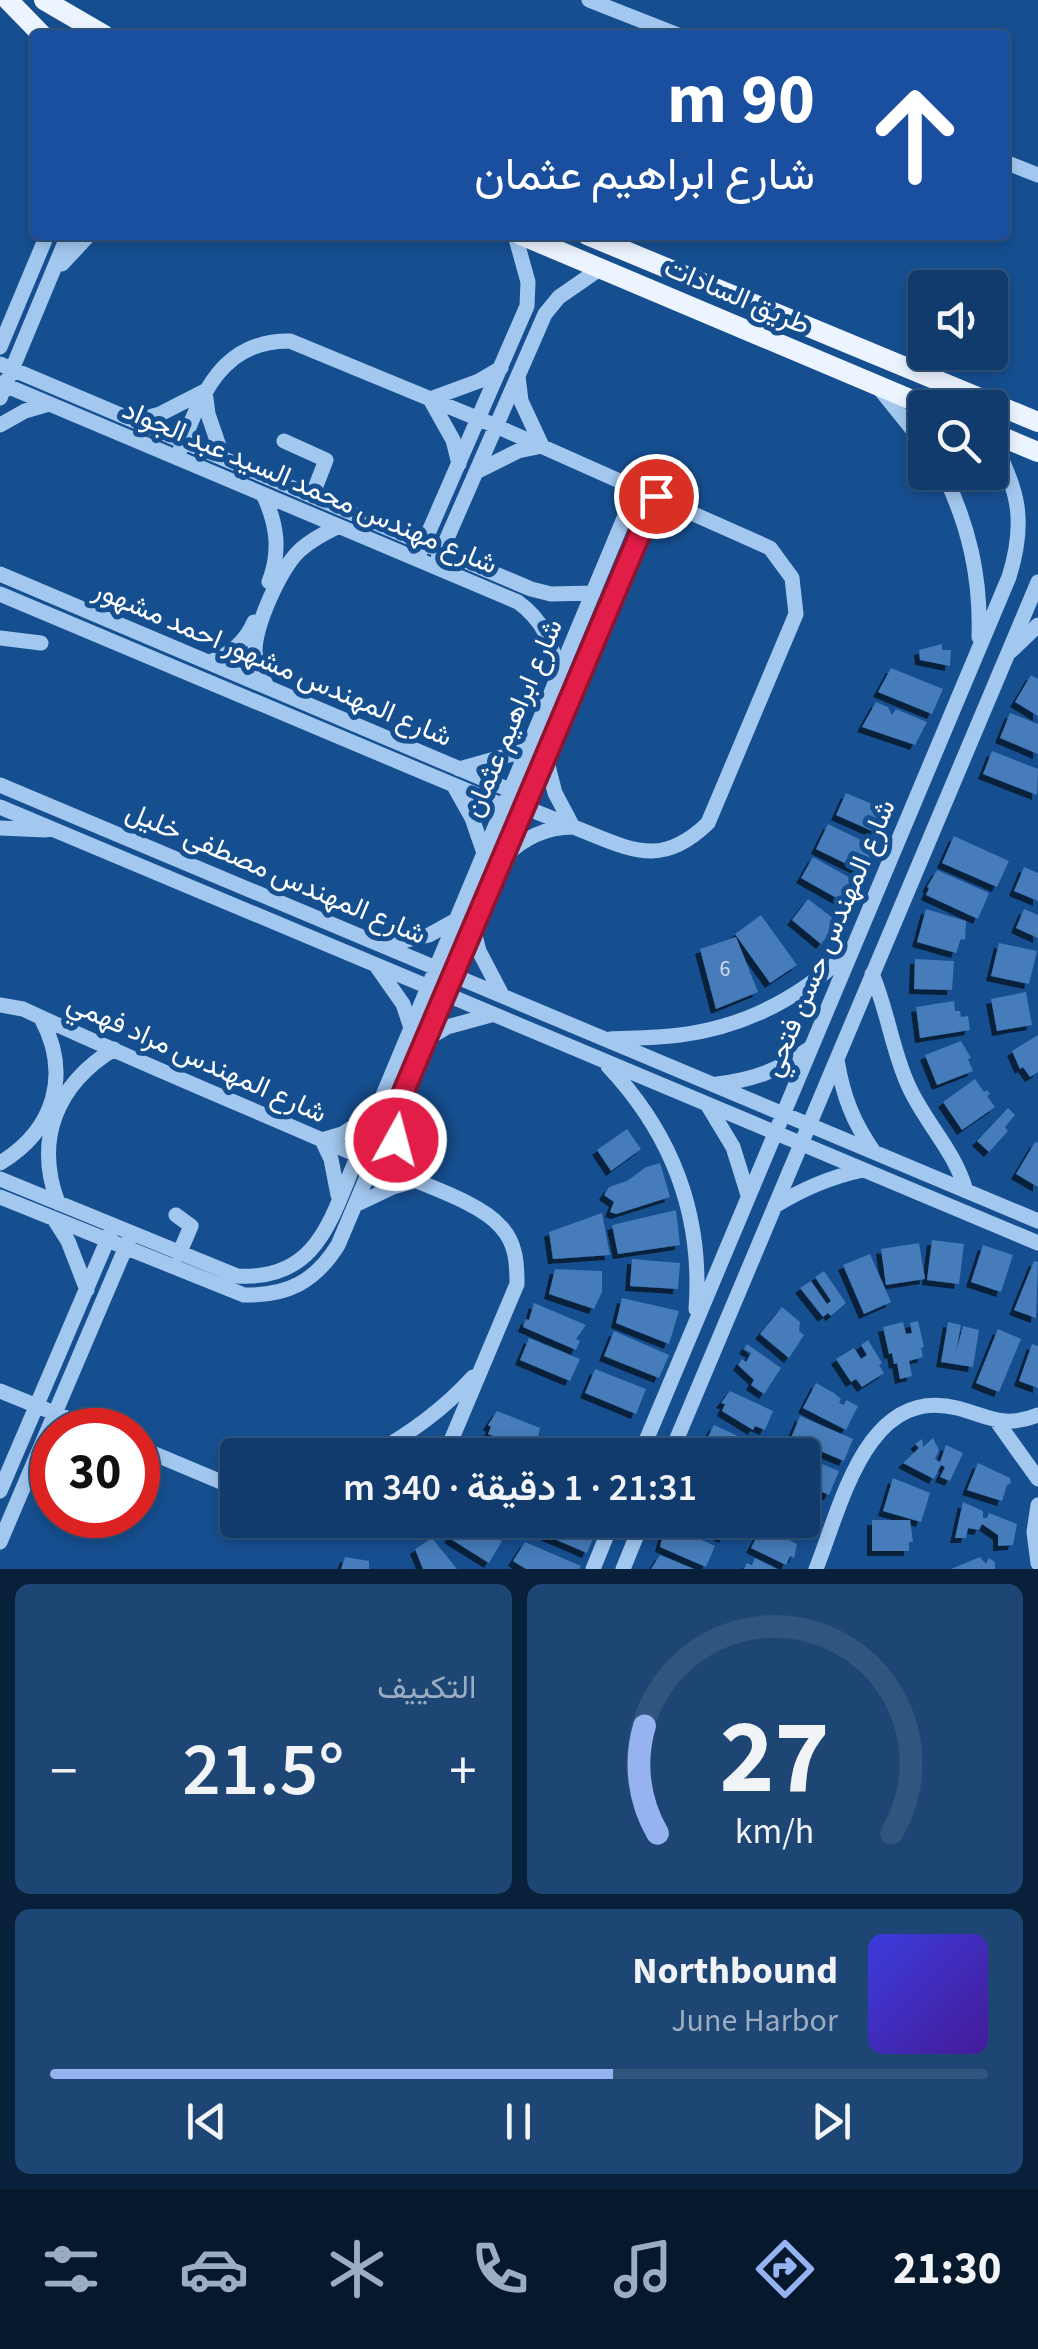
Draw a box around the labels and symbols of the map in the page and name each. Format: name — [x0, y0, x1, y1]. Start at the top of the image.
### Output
street label: طريق السادات — [658, 247, 816, 345]
street label: شارع مهندس محمد السيد عبد الجواد — [116, 390, 504, 584]
pin — [614, 454, 699, 539]
street label: شارع المهندس مشهور احمد مشهور — [87, 569, 458, 757]
street label: شارع ابراهيم عثمان — [453, 613, 573, 823]
street label: شارع المهندس مصطفى خليل — [120, 792, 432, 954]
street label: شارع المهندس حسن فتحي — [752, 793, 907, 1084]
house number: 6 — [720, 953, 731, 985]
street label: شارع المهندس مراد فهمي — [60, 983, 333, 1135]
position arrow — [344, 1088, 448, 1192]
speed limit sign: 30 — [30, 1408, 160, 1538]

